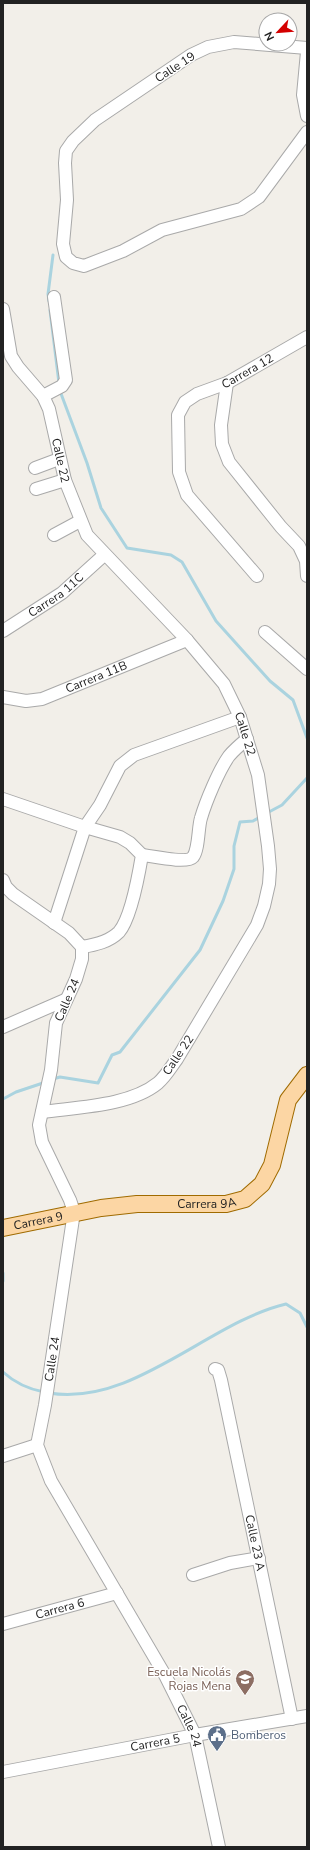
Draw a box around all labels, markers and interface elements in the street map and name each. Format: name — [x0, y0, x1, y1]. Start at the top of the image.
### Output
north arrow — [258, 12, 298, 52]
text: N — [261, 29, 278, 43]
street label: Calle 19 — [152, 48, 198, 86]
street label: Carrera 12 — [219, 350, 276, 392]
street label: Calle 22 — [48, 437, 73, 484]
street label: Carrera 11C — [25, 569, 87, 621]
street label: Carrera 11B — [63, 657, 130, 697]
street label: Calle 22 — [231, 709, 260, 758]
street label: Calle 24 — [51, 976, 83, 1024]
street label: Calle 22 — [159, 1032, 197, 1078]
street label: Carrera 9A — [177, 1194, 238, 1212]
street label: Carrera 9 — [12, 1208, 64, 1234]
street label: Calle 24 — [41, 1335, 63, 1383]
street label: Calle 23 A — [241, 1513, 269, 1573]
street label: Carrera 6 — [34, 1594, 86, 1623]
place label: Escuela Nicolás Rojas Mena — [147, 1664, 231, 1694]
school or university icon: Escuela Nicolás Rojas Mena — [234, 1668, 256, 1696]
street label: Calle 24 — [173, 1702, 205, 1748]
public building icon: Bomberos — [206, 1724, 228, 1752]
place label: Bomberos — [231, 1727, 286, 1743]
street label: Carrera 5 — [129, 1730, 181, 1755]

